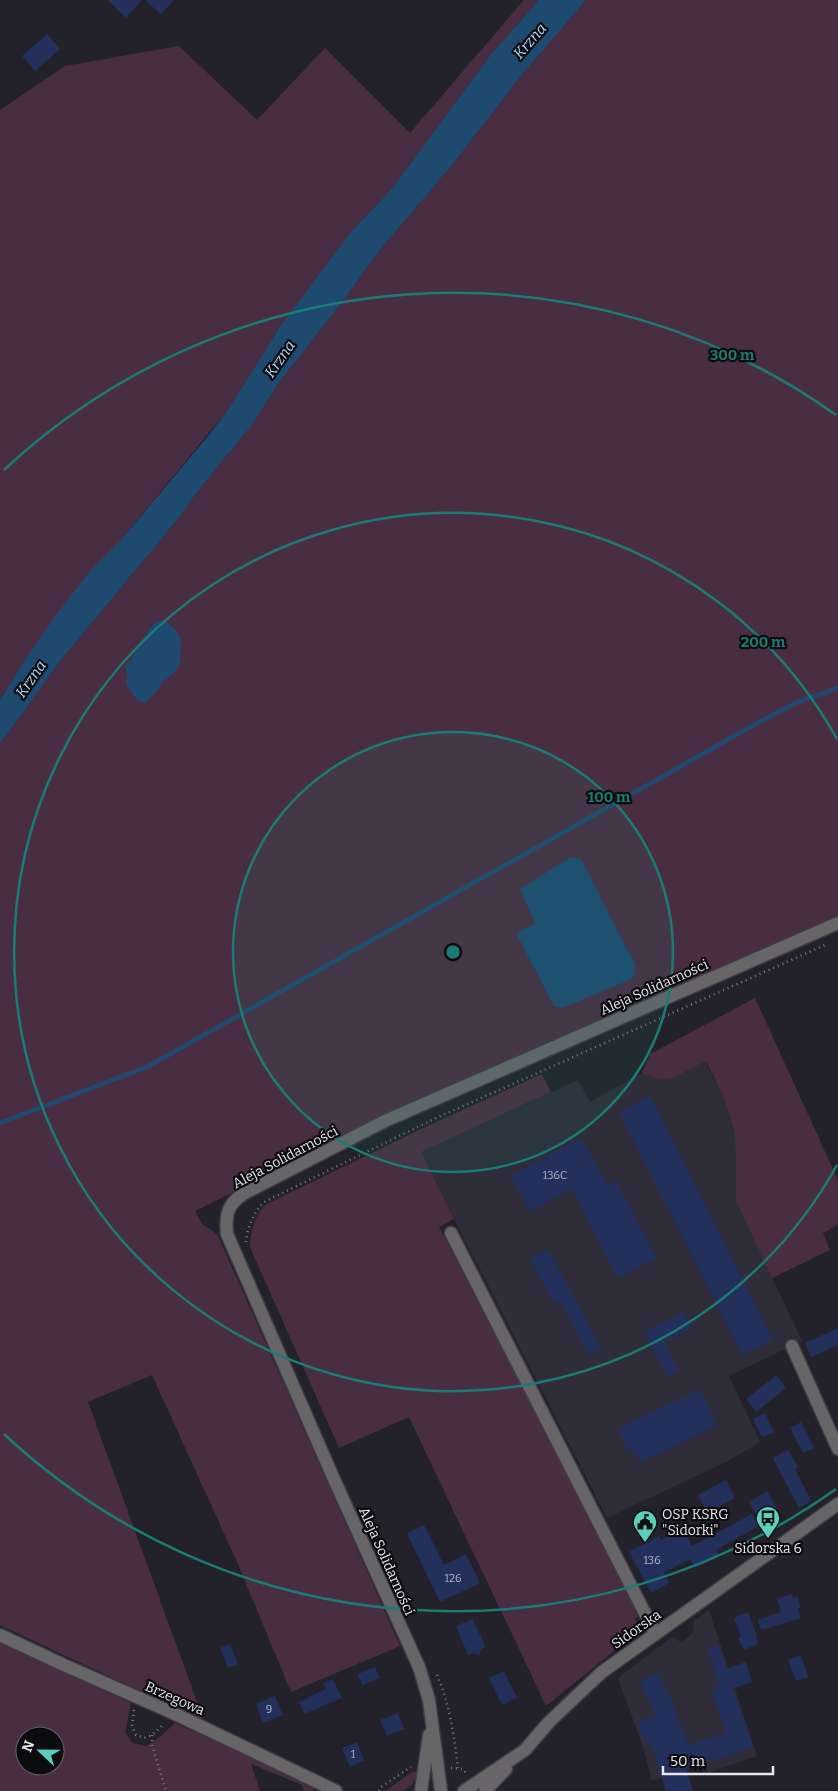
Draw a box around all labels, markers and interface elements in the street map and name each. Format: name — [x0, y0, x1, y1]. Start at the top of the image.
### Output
water label: Krzna — [510, 20, 550, 62]
water label: Krzna — [261, 337, 299, 381]
text: 300 m — [710, 346, 755, 364]
text: 200 m — [741, 633, 786, 651]
water label: Krzna — [12, 657, 50, 701]
text: 100 m — [588, 788, 631, 806]
centre of rings — [444, 943, 462, 961]
street label: Aleja Solidarności — [597, 956, 711, 1019]
street label: Aleja Solidarności — [230, 1123, 341, 1192]
house number: 136C — [543, 1169, 567, 1182]
street label: Aleja Solidarności — [355, 1504, 418, 1618]
bus stop icon: Sidorska 6 — [755, 1505, 781, 1539]
place label: OSP KSRG "Sidorki" — [662, 1506, 729, 1539]
public building icon: OSP KSRG "Sidorki" — [632, 1509, 658, 1543]
place label: Sidorska 6 — [734, 1540, 802, 1557]
house number: 136 — [643, 1554, 661, 1567]
house number: 126 — [445, 1572, 461, 1585]
street label: Sidorska — [608, 1606, 665, 1653]
street label: Brzegowa — [142, 1678, 207, 1719]
house number: 9 — [266, 1703, 272, 1716]
north arrow — [15, 1726, 65, 1776]
text: N — [19, 1738, 38, 1755]
scale bar — [663, 1744, 773, 1776]
house number: 1 — [351, 1748, 356, 1761]
text: 50 m — [670, 1752, 706, 1770]

